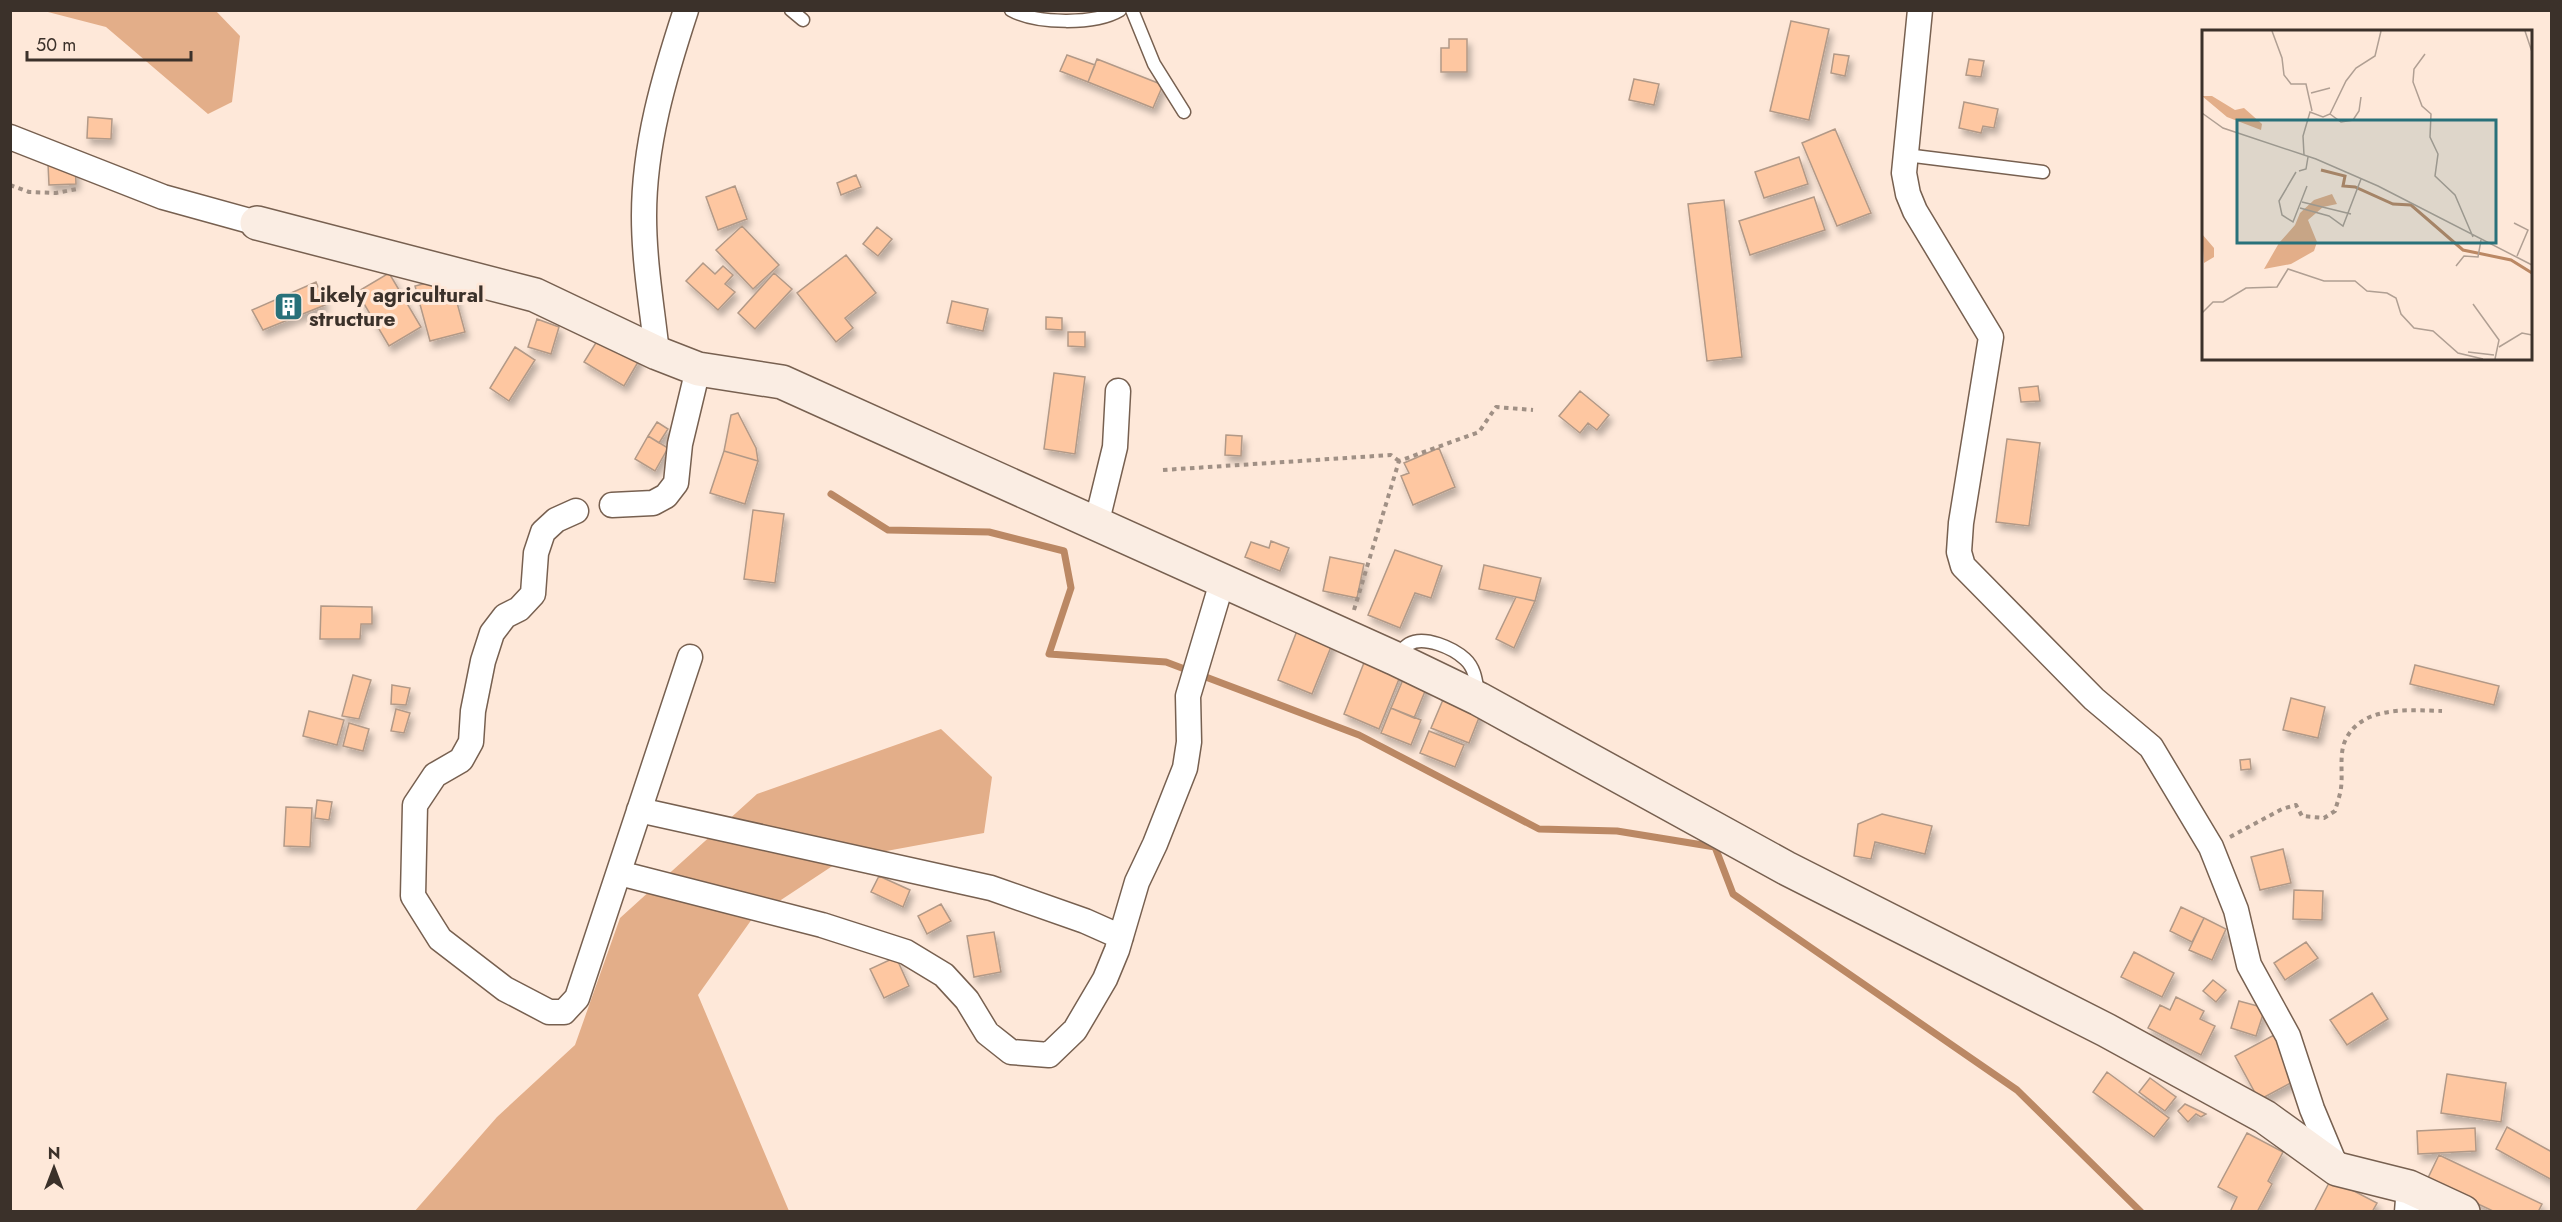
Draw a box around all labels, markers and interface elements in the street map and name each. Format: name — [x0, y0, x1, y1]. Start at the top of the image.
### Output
scale bar — [27, 24, 190, 62]
inset map — [2202, 30, 2532, 360]
text: 50 m — [36, 32, 76, 58]
place label: Likely agricultural structure — [309, 280, 484, 334]
building icon: Likely agricultural structure — [272, 291, 304, 323]
north arrow — [24, 1138, 84, 1198]
text: N — [48, 1142, 60, 1165]

